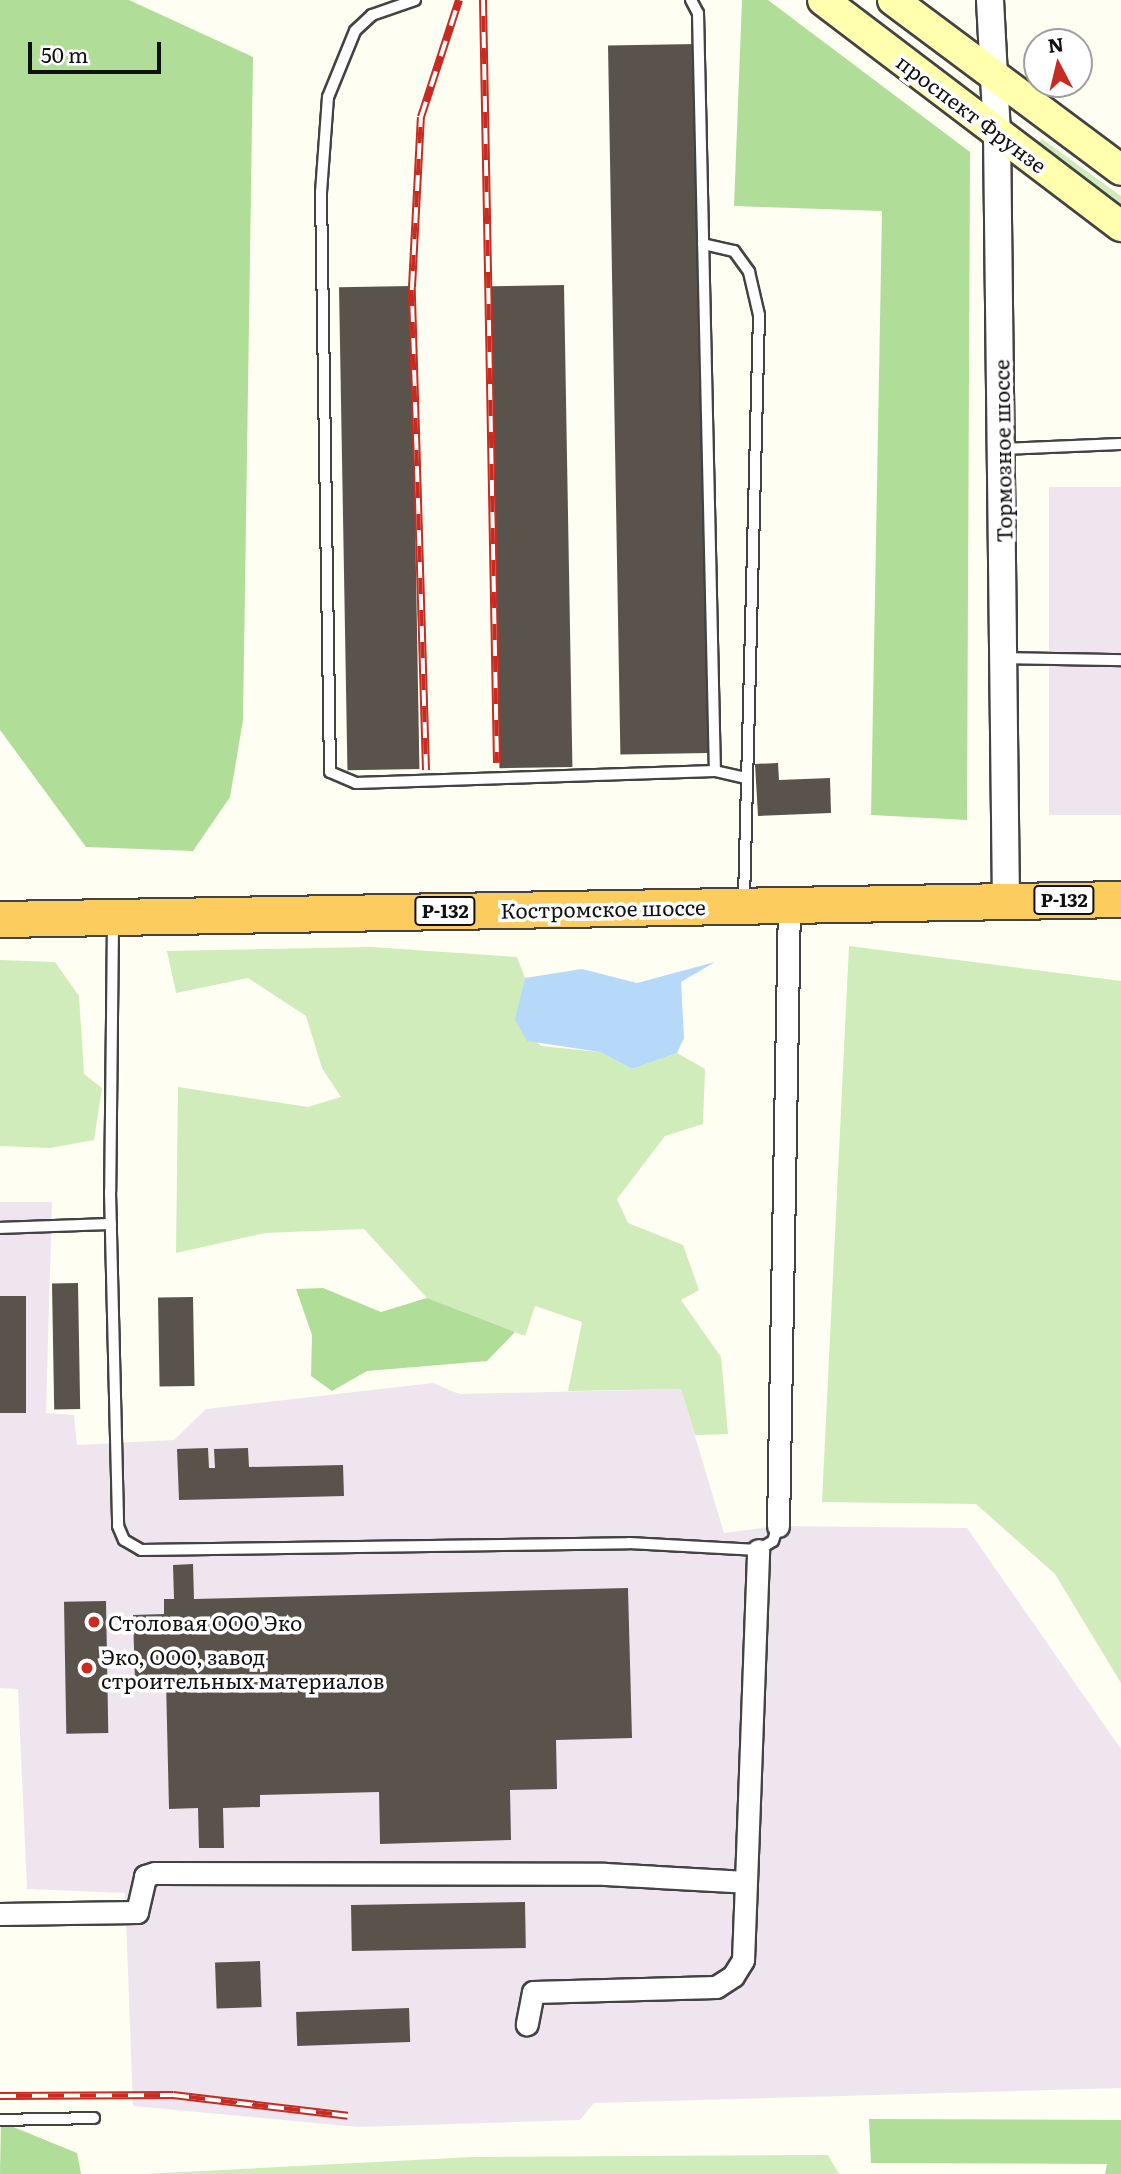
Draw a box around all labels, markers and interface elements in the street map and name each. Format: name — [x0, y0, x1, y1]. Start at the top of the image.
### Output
scale bar — [32, 28, 164, 72]
north arrow — [1023, 28, 1093, 98]
text: N — [1046, 29, 1065, 59]
text: 50 m — [41, 38, 88, 69]
street label: проспект Фрунзе — [892, 48, 1052, 178]
street label: Тормозное шоссе — [988, 359, 1016, 543]
road number: Р-132 — [1032, 885, 1096, 916]
street label: Костромское шоссе — [500, 894, 706, 922]
road number: Р-132 — [414, 896, 476, 926]
place label: Столовая ООО Эко — [108, 1609, 302, 1635]
marker: Столовая ООО Эко — [86, 1614, 102, 1630]
place label: Эко, ООО, завод строительных материалов — [101, 1643, 385, 1693]
marker: Эко, ООО, завод строительных материалов — [79, 1660, 95, 1676]

